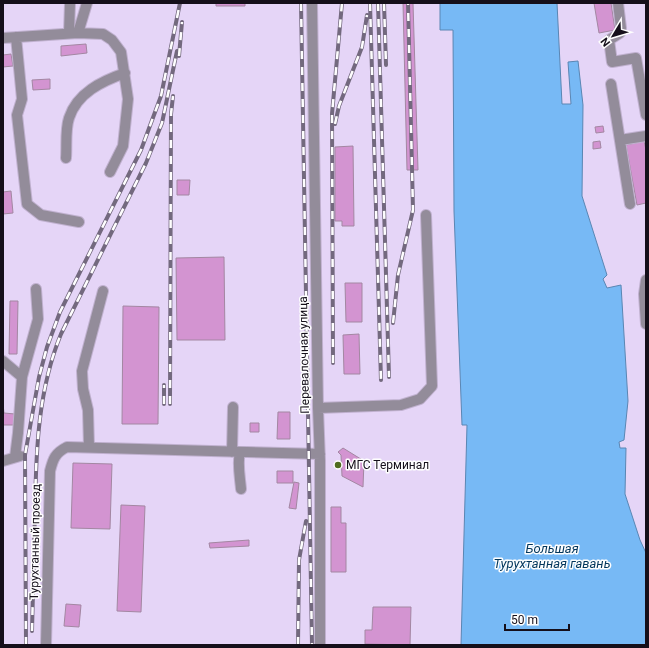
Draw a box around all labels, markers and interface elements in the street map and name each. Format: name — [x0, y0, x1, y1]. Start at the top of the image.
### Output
north arrow — [593, 16, 633, 56]
text: N — [598, 35, 613, 49]
street label: Перевалочная улица — [296, 296, 312, 414]
place label: МГС Терминал — [346, 458, 429, 472]
marker: МГС Терминал — [333, 460, 343, 470]
street label: Турухтанный проезд — [27, 484, 43, 600]
water label: Большая Турухтанная гавань — [494, 541, 611, 571]
scale bar — [505, 606, 569, 632]
text: 50 m — [511, 613, 538, 627]

